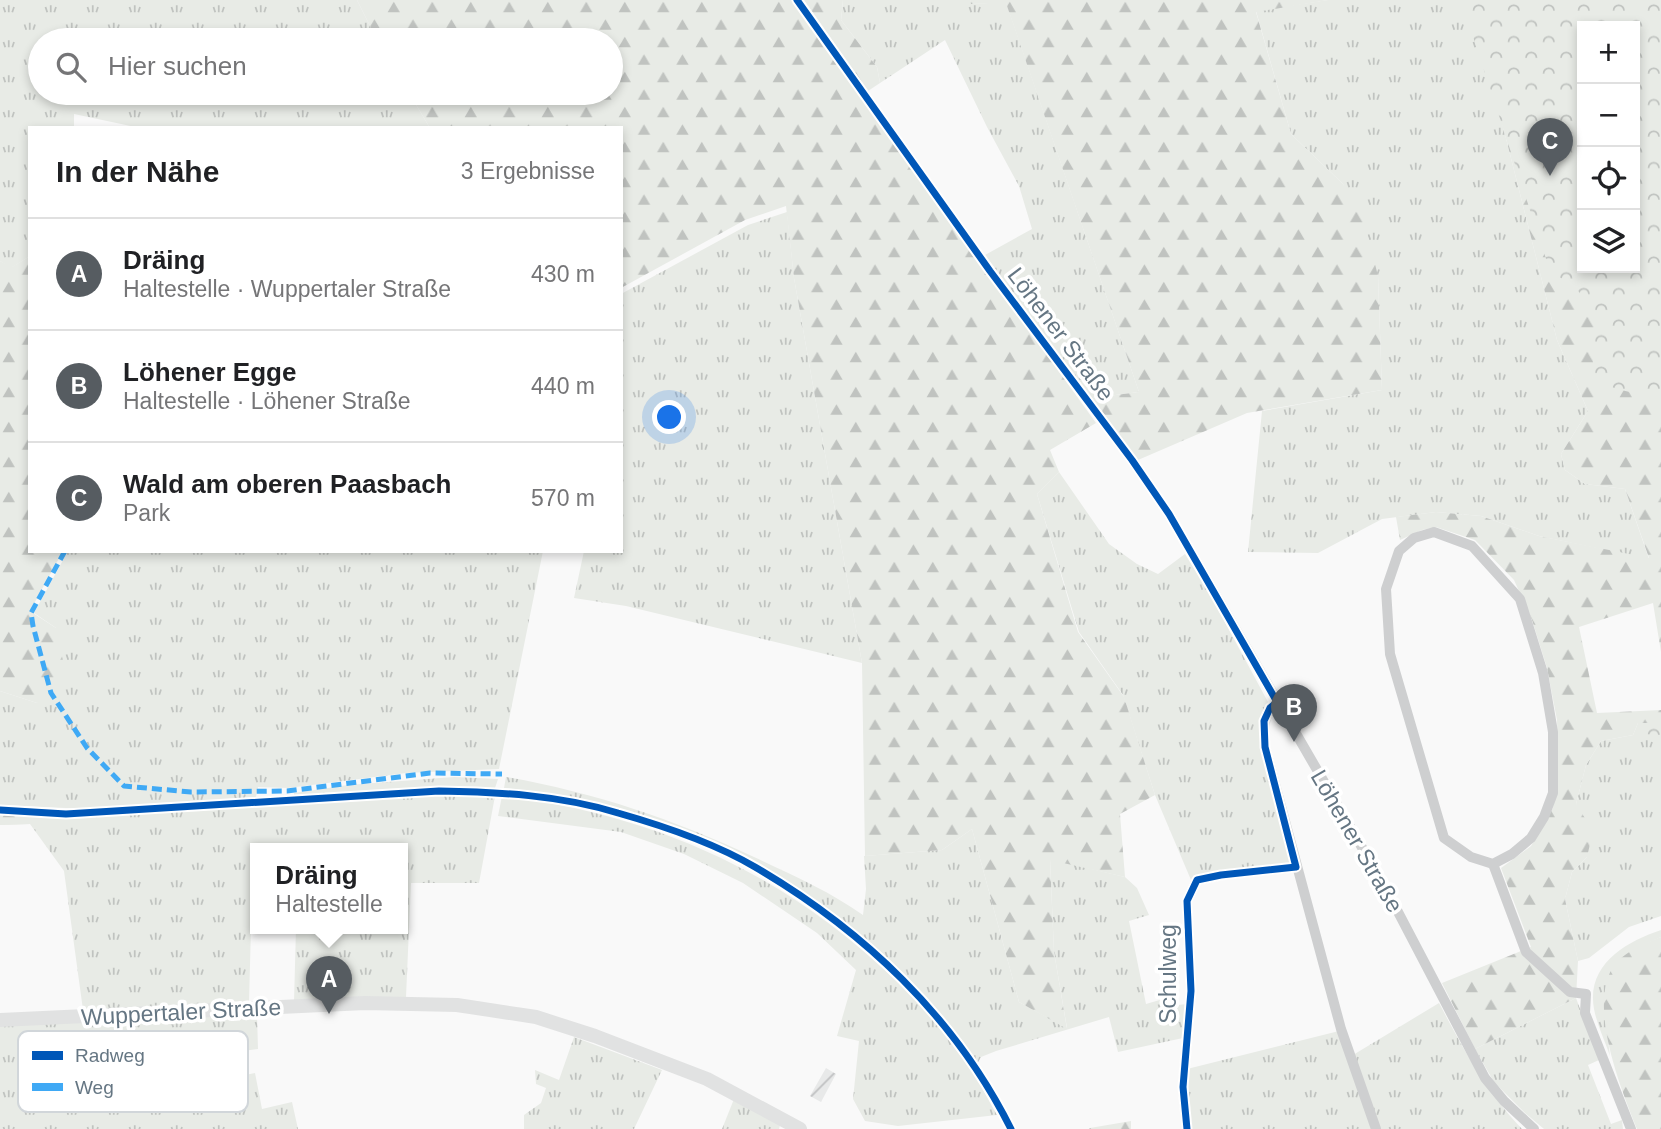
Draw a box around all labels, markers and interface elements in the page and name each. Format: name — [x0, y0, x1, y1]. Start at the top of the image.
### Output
map controls — [1577, 21, 1640, 273]
button: + — [1577, 21, 1640, 84]
search box — [28, 28, 623, 105]
icon: search — [52, 48, 90, 86]
text: Hier suchen — [108, 51, 247, 81]
button: − — [1577, 84, 1640, 147]
pin: C — [1527, 118, 1573, 176]
button: locate — [1577, 147, 1640, 210]
text: In der Nähe — [56, 155, 219, 188]
text: 3 Ergebnisse — [461, 158, 595, 184]
button: layers — [1577, 210, 1640, 273]
text: Dräing — [123, 245, 205, 275]
text: A — [71, 261, 87, 287]
text: 430 m — [531, 261, 595, 287]
street label: Löhener Straße — [1003, 262, 1119, 406]
text: Haltestelle · Wuppertaler Straße — [123, 276, 451, 302]
text: Löhener Egge — [123, 357, 296, 387]
text: B — [71, 373, 87, 399]
text: 440 m — [531, 373, 595, 399]
text: Haltestelle · Löhener Straße — [123, 388, 411, 414]
your location — [652, 400, 686, 434]
text: Wald am oberen Paasbach — [123, 469, 451, 499]
text: C — [71, 485, 87, 511]
text: 570 m — [531, 485, 595, 511]
text: Park — [123, 500, 170, 526]
pin: B — [1271, 684, 1317, 742]
street label: Löhener Straße — [1306, 765, 1408, 917]
popup — [250, 843, 408, 934]
text: Dräing — [275, 860, 358, 890]
text: Haltestelle — [275, 891, 383, 917]
street label: Schulweg — [1155, 924, 1181, 1024]
pin: A — [306, 956, 352, 1014]
street label: Wuppertaler Straße — [80, 994, 282, 1030]
legend — [18, 1031, 248, 1112]
text: Radweg — [75, 1045, 145, 1066]
text: Weg — [75, 1077, 114, 1098]

